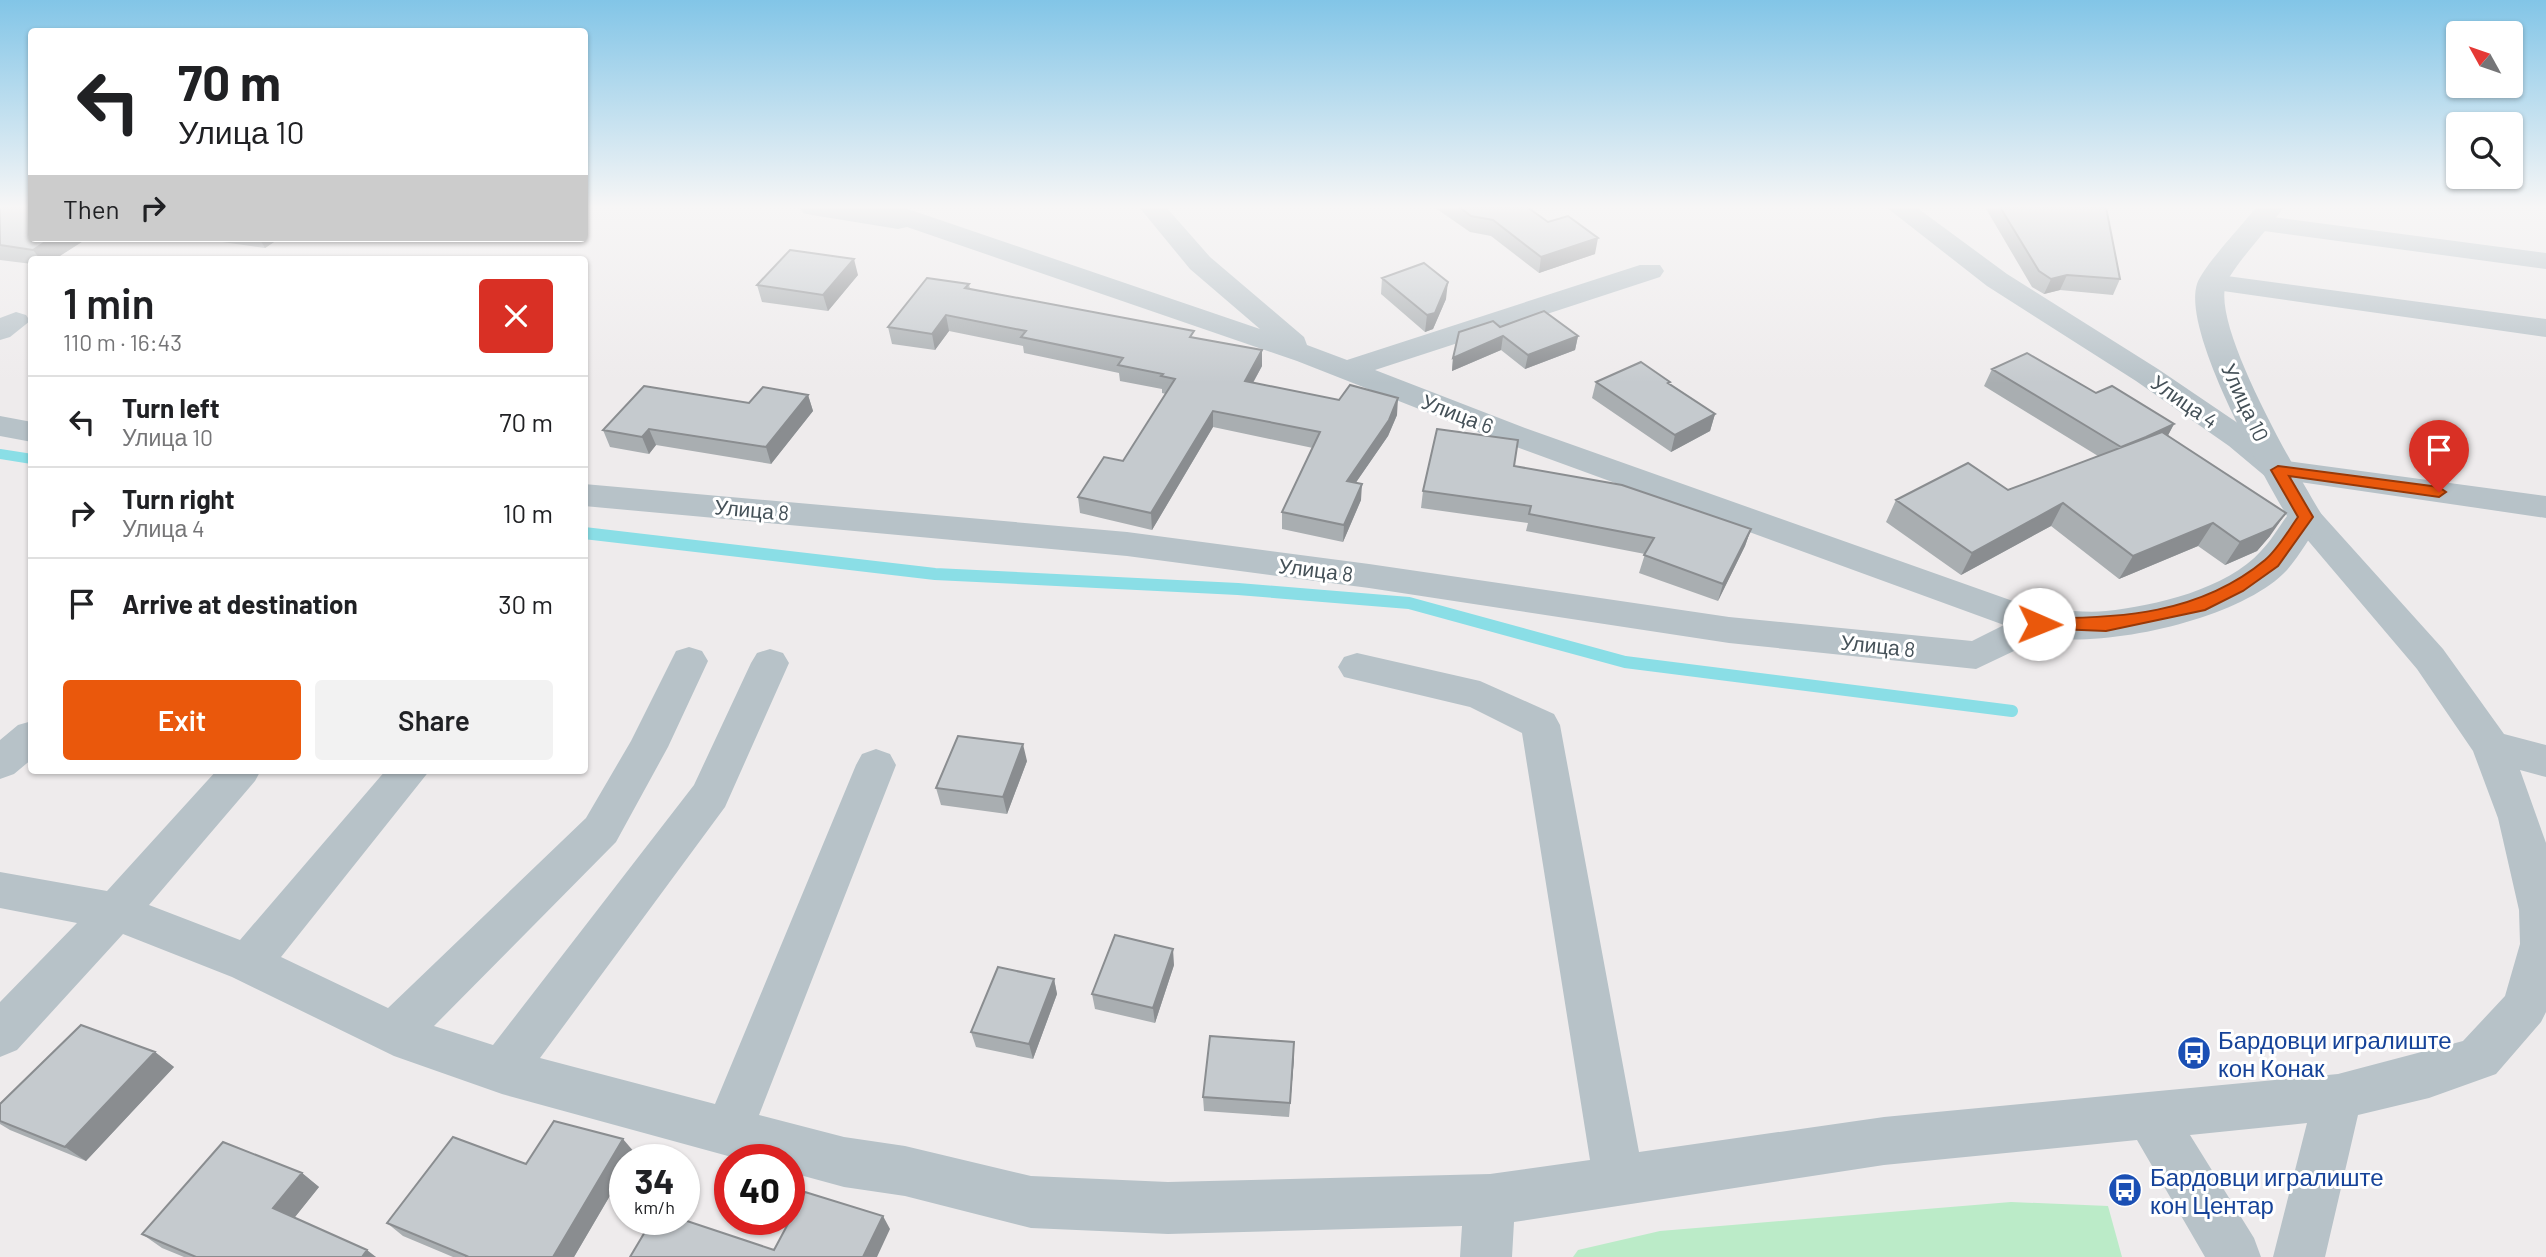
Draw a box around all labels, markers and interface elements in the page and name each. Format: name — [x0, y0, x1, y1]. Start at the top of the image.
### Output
north arrow — [2446, 21, 2524, 98]
map controls — [2446, 21, 2523, 189]
text: 70 m — [178, 52, 281, 111]
icon: left — [63, 56, 154, 147]
text: Улица 10 — [178, 112, 305, 150]
button: search — [2446, 112, 2523, 189]
icon: right — [134, 189, 172, 227]
text: Then — [63, 193, 120, 224]
text: 1 min — [63, 277, 155, 327]
button: close — [479, 279, 553, 353]
text: 110 m · 16:43 — [63, 328, 182, 356]
street label: Улица 10 — [2217, 359, 2275, 445]
street label: Улица 4 — [2147, 369, 2223, 433]
street label: Улица 6 — [1419, 388, 1497, 438]
text: Turn left — [122, 392, 220, 423]
icon: left — [63, 403, 101, 441]
text: 70 m — [499, 406, 553, 437]
pin — [2409, 420, 2469, 492]
text: Улица 10 — [122, 423, 213, 451]
icon: arrive — [2420, 431, 2458, 469]
text: Turn right — [122, 483, 235, 514]
street label: Улица 8 — [714, 493, 790, 525]
icon: right — [63, 494, 101, 532]
text: 10 m — [503, 497, 553, 528]
text: Улица 4 — [122, 514, 205, 542]
street label: Улица 8 — [1277, 552, 1355, 586]
icon: arrive — [63, 585, 101, 623]
position arrow — [2002, 587, 2076, 661]
text: Arrive at destination — [122, 588, 358, 619]
text: 30 m — [498, 588, 553, 619]
street label: Улица 8 — [1840, 629, 1916, 661]
button: Exit — [63, 680, 301, 760]
button: Share — [315, 680, 553, 760]
place label: Бардовци игралиште кон Конак — [2218, 1025, 2452, 1082]
bus stop icon: Бардовци игралиште кон Конак — [2175, 1034, 2213, 1072]
speed limit sign: 40 — [714, 1144, 805, 1235]
text: 34 — [634, 1159, 675, 1201]
place label: Бардовци игралиште кон Центар — [2150, 1162, 2384, 1219]
bus stop icon: Бардовци игралиште кон Центар — [2106, 1171, 2144, 1209]
text: km/h — [634, 1196, 675, 1218]

